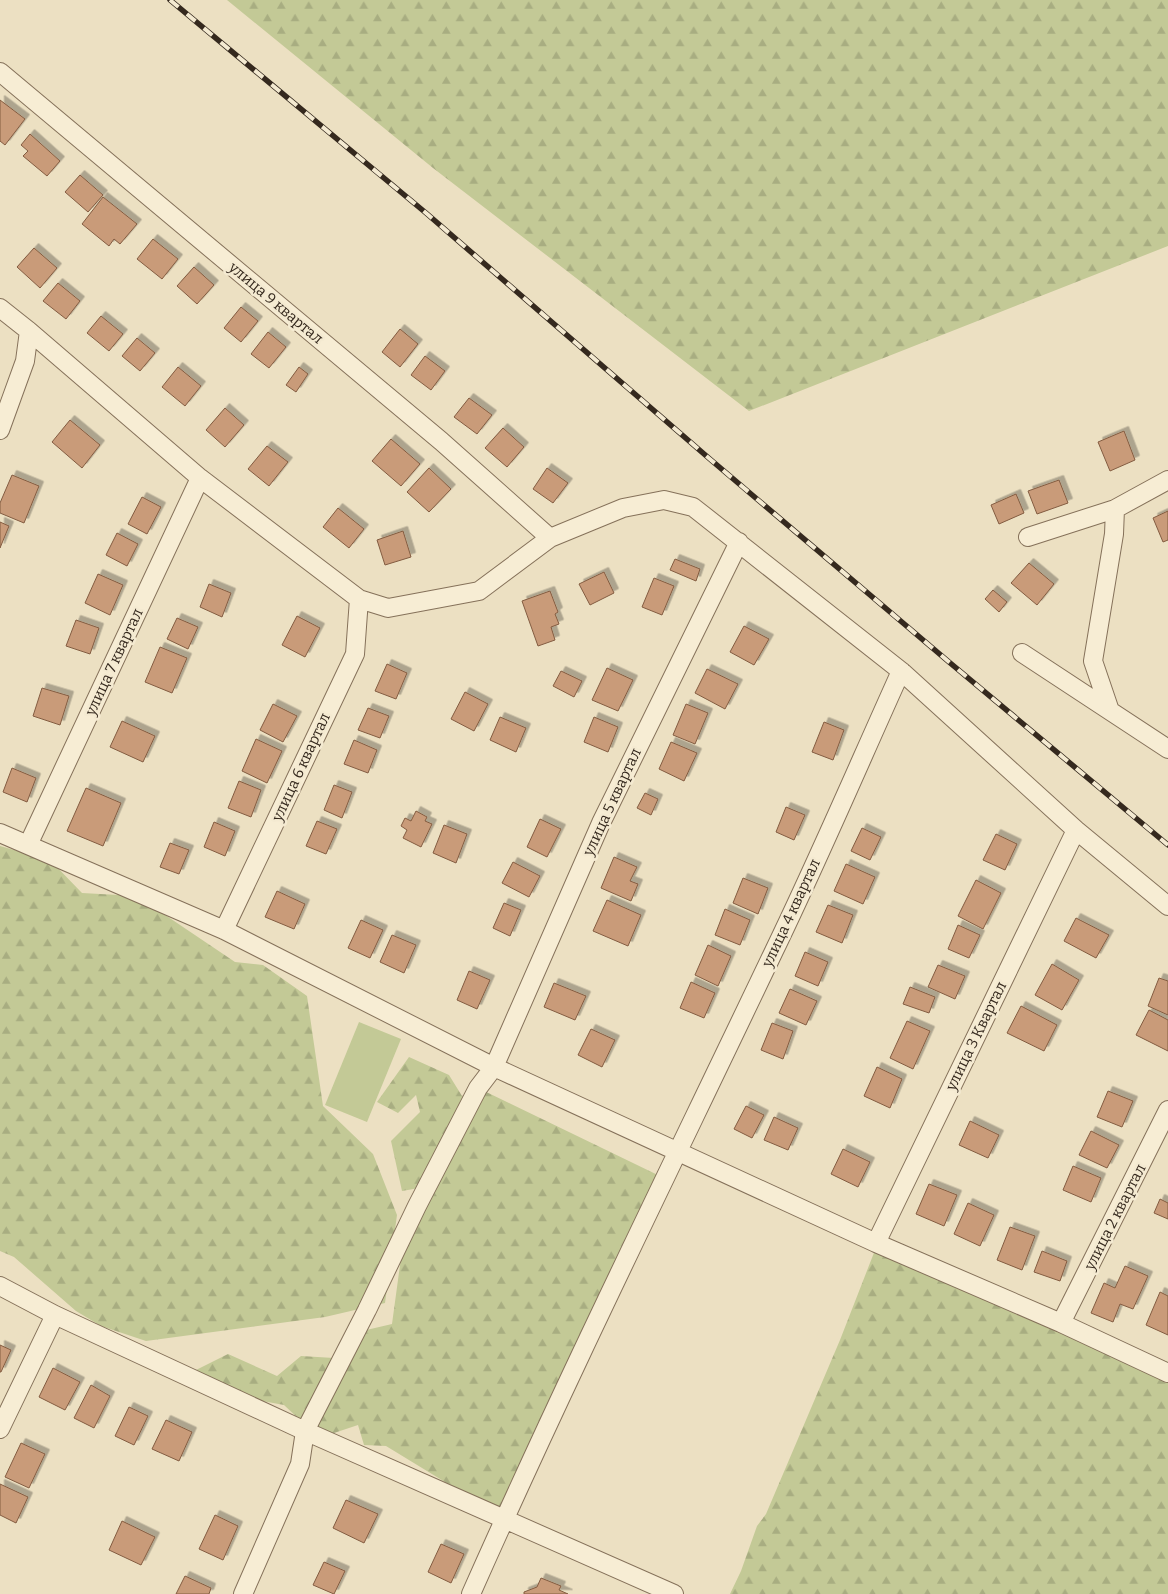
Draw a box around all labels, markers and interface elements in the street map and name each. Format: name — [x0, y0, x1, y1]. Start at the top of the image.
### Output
street label: улица 9 квартал — [224, 258, 327, 348]
street label: улица 7 квартал — [81, 605, 147, 719]
street label: улица 6 квартал — [268, 710, 334, 825]
street label: улица 5 квартал — [579, 745, 645, 860]
street label: улица 4 квартал — [758, 856, 824, 971]
street label: улица 3 Квартал — [941, 978, 1010, 1094]
street label: улица 2 квартал — [1080, 1161, 1150, 1274]

